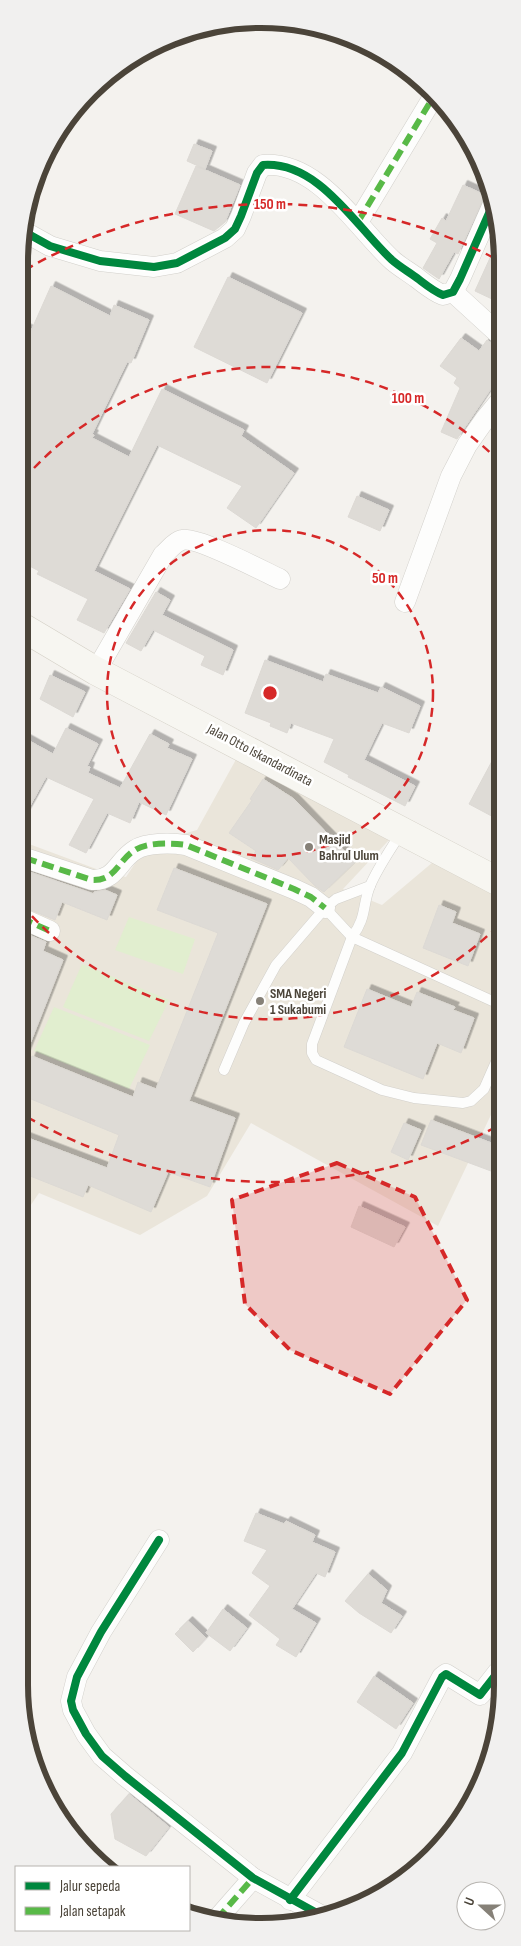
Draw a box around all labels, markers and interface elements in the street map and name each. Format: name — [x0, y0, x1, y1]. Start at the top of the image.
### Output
text: 150 m — [254, 195, 286, 214]
text: 100 m — [392, 389, 424, 408]
text: 50 m — [372, 569, 398, 588]
centre of rings — [261, 684, 279, 702]
street label: Jalan Otto Iskandardinata — [204, 720, 316, 790]
place label: Masjid Bahrul Ulum — [319, 831, 379, 864]
marker: Masjid Bahrul Ulum — [303, 841, 315, 853]
place label: SMA Negeri 1 Sukabumi — [270, 985, 327, 1018]
marker: SMA Negeri 1 Sukabumi — [254, 995, 266, 1007]
legend — [15, 1866, 190, 1931]
text: Jalur sepeda — [59, 1877, 121, 1896]
north arrow — [456, 1881, 506, 1931]
text: U — [460, 1895, 479, 1908]
text: Jalan setapak — [59, 1902, 126, 1921]

